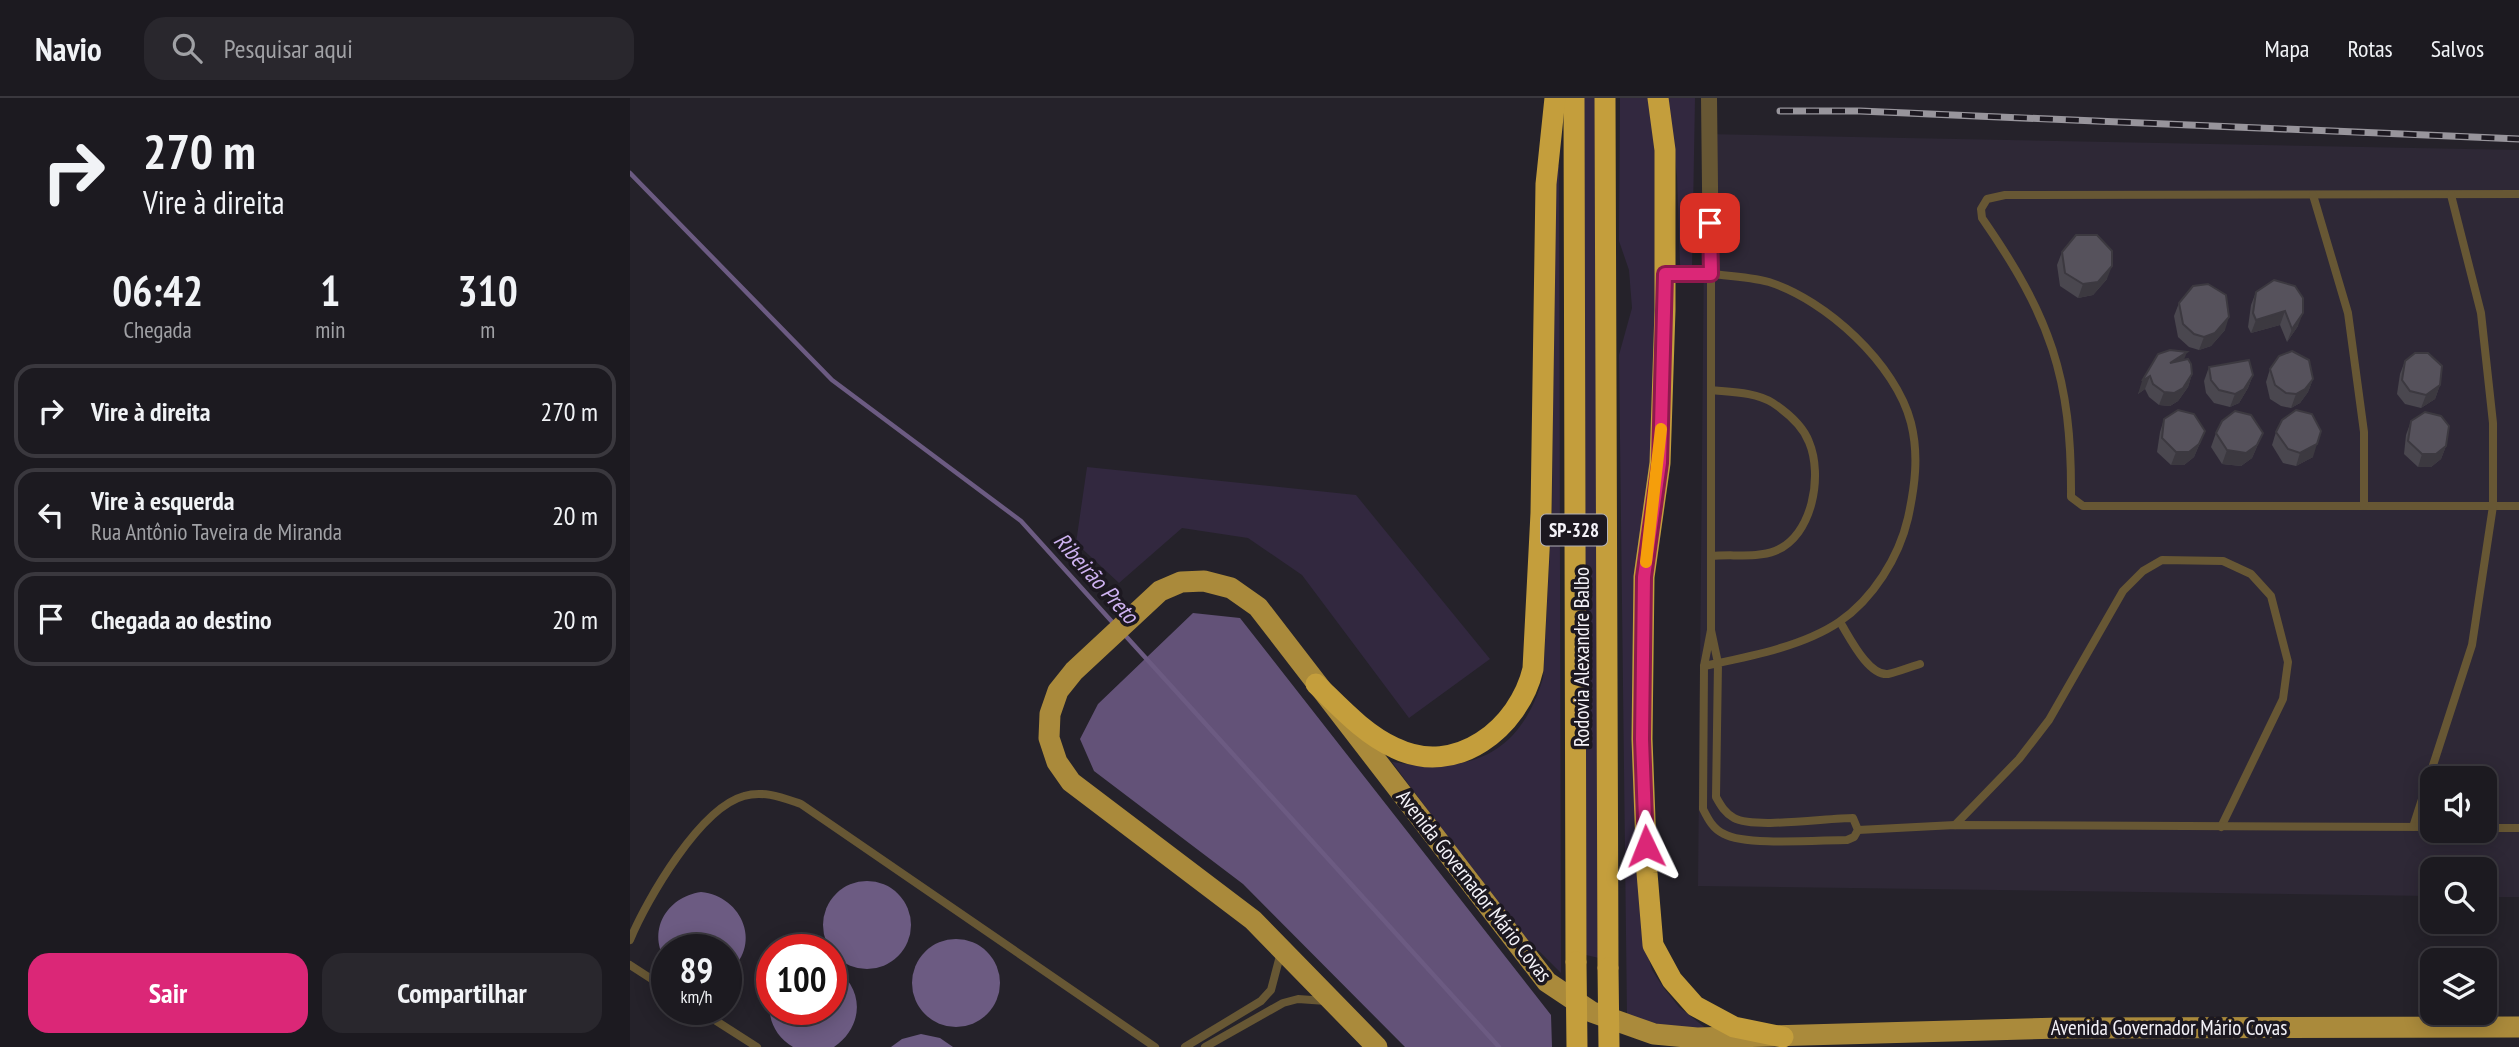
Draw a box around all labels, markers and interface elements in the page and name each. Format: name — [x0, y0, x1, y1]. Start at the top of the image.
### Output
search box — [144, 17, 634, 80]
text: Navio — [35, 27, 102, 70]
icon: search — [168, 29, 206, 67]
text: Pesquisar aqui — [224, 32, 353, 65]
text: Mapa — [2265, 33, 2309, 64]
text: Rotas — [2347, 33, 2393, 64]
text: Salvos — [2431, 33, 2484, 64]
text: 270 m — [143, 119, 256, 183]
icon: right — [28, 126, 119, 217]
text: Vire à direita — [143, 181, 284, 223]
pin — [1680, 193, 1740, 253]
icon: arrive — [1691, 204, 1729, 242]
text: 06:42 — [112, 263, 203, 318]
text: 1 — [320, 263, 340, 318]
text: 310 — [458, 263, 518, 318]
text: Chegada — [124, 315, 192, 344]
text: min — [315, 315, 345, 344]
text: m — [480, 315, 495, 344]
icon: right — [32, 392, 70, 430]
text: Vire à direita — [91, 395, 210, 428]
text: 270 m — [540, 395, 598, 428]
text: Vire à esquerda — [91, 484, 234, 517]
icon: left — [32, 496, 70, 534]
text: 20 m — [552, 499, 598, 532]
road number: SP-328 — [1541, 514, 1607, 546]
text: Rua Antônio Taveira de Miranda — [91, 517, 342, 546]
water label: Ribeirão Preto — [1048, 526, 1146, 631]
street label: Rodovia Alexandre Balbo — [1568, 567, 1595, 747]
icon: arrive — [32, 600, 70, 638]
text: Chegada ao destino — [91, 603, 272, 636]
text: 20 m — [552, 603, 598, 636]
map controls — [2420, 766, 2497, 1025]
button: sound — [2420, 766, 2497, 843]
street label: Avenida Governador Mário Covas — [1391, 784, 1558, 987]
position arrow — [1609, 809, 1683, 883]
button: search — [2420, 857, 2497, 934]
speed limit sign: 100 — [756, 934, 847, 1025]
text: 89 — [680, 947, 713, 993]
button: layers — [2420, 948, 2497, 1025]
button: Sair — [28, 953, 308, 1033]
button: Compartilhar — [322, 953, 602, 1033]
text: km/h — [681, 985, 712, 1008]
street label: Avenida Governador Mário Covas — [2051, 1014, 2287, 1041]

